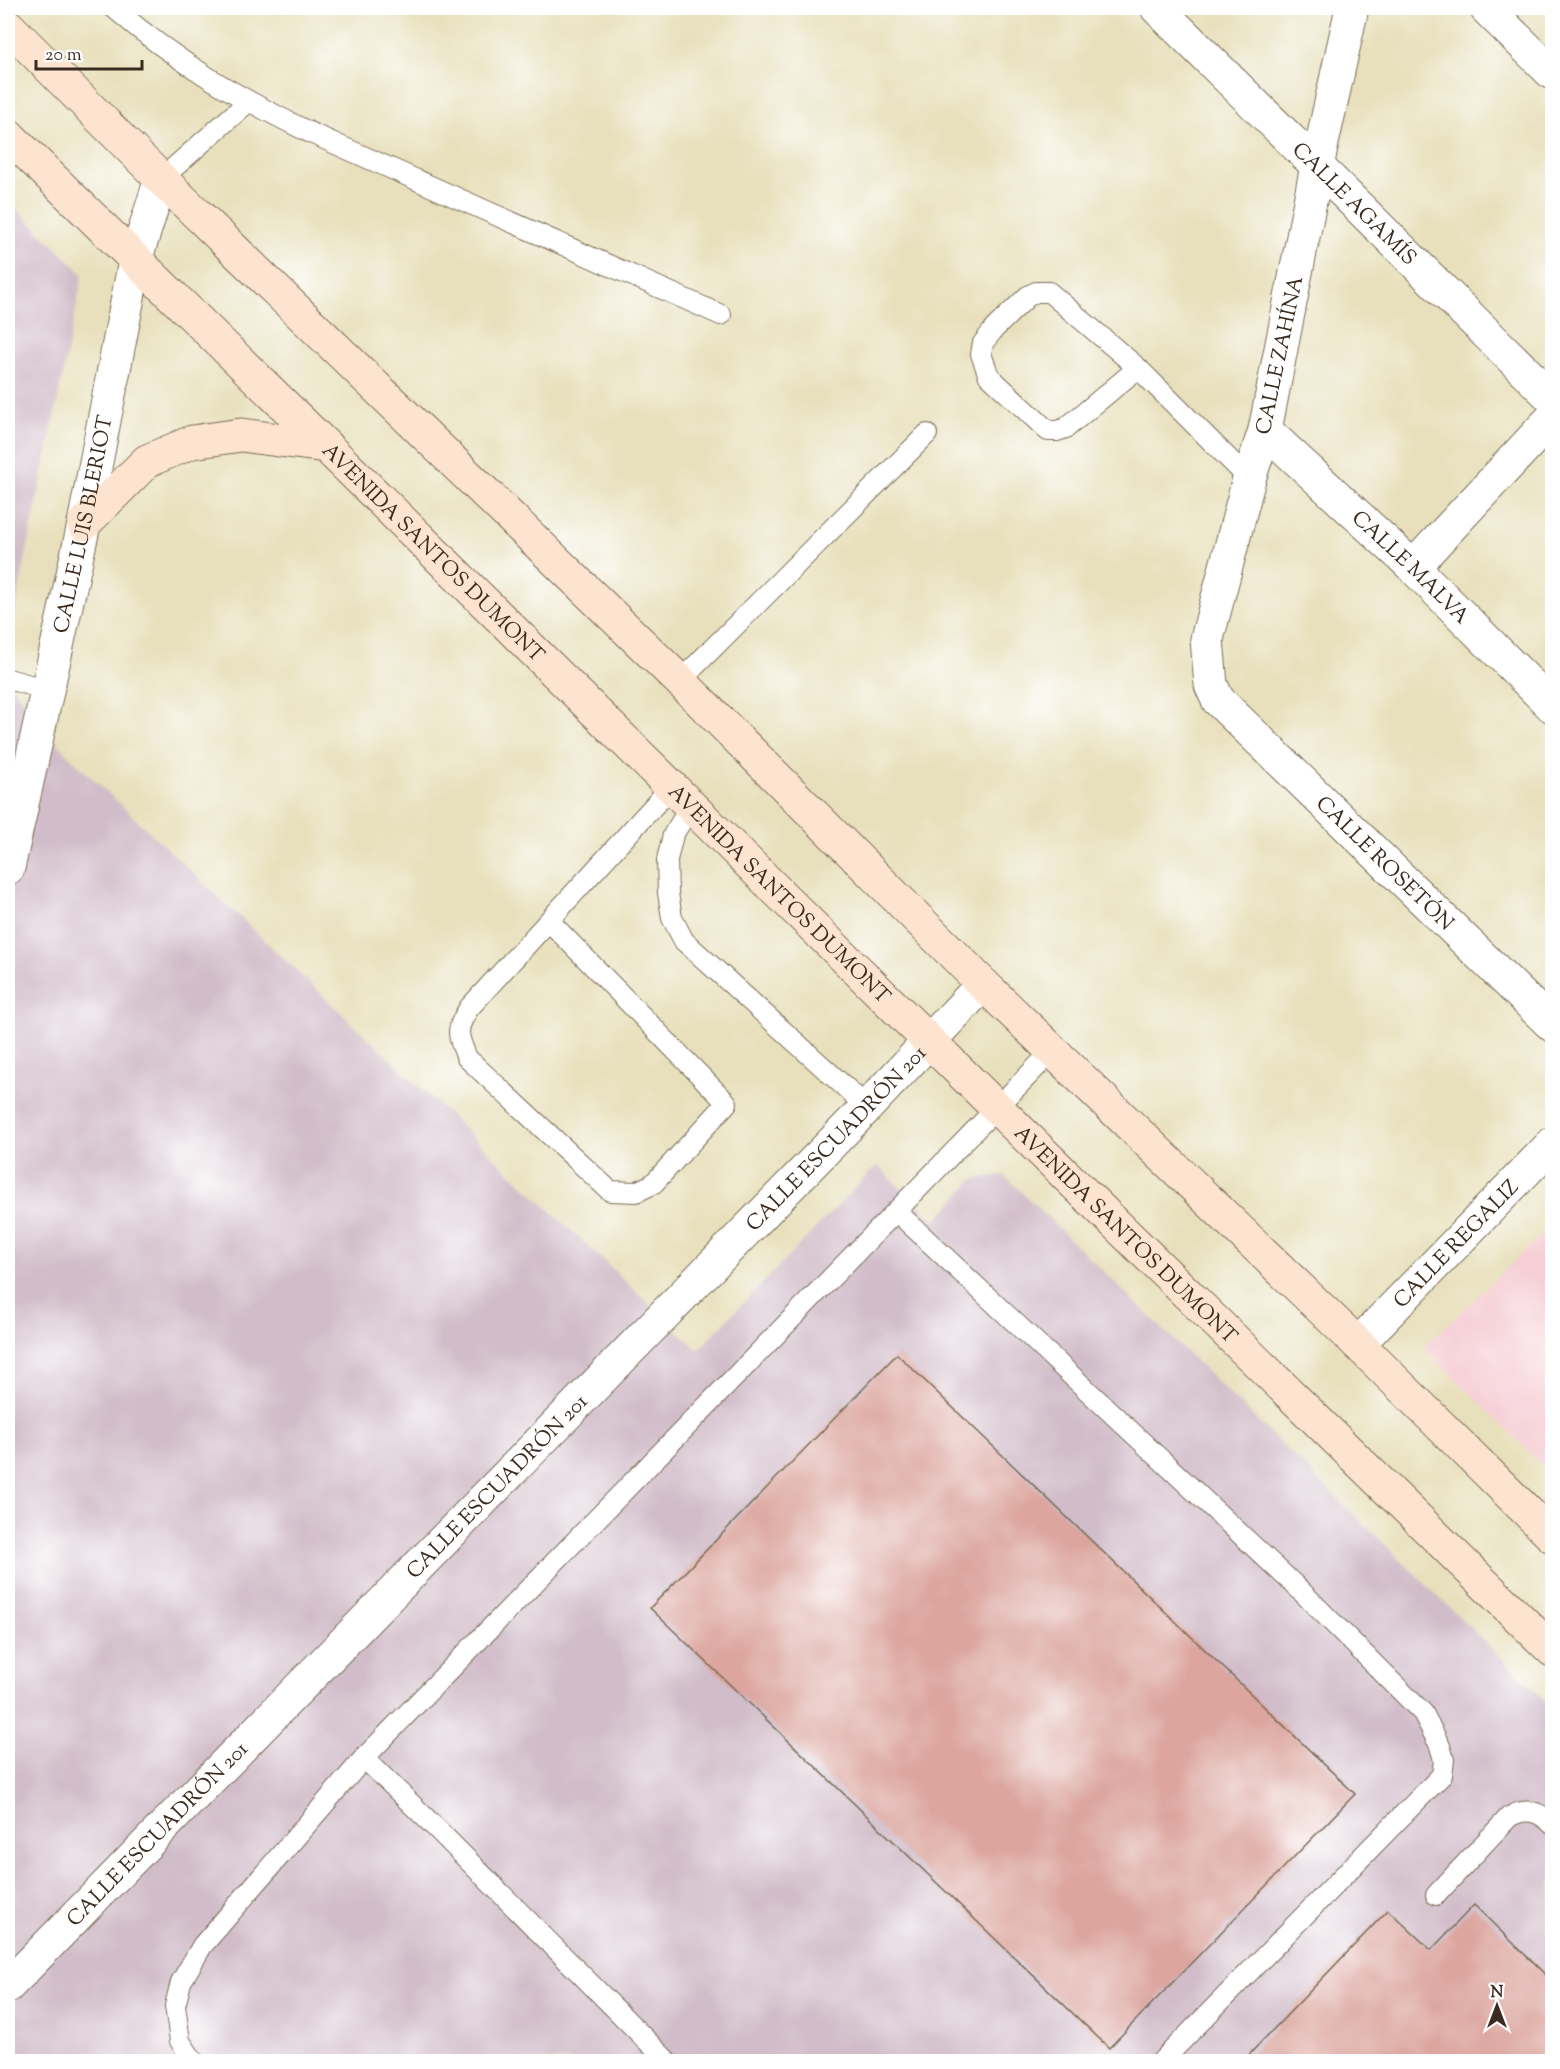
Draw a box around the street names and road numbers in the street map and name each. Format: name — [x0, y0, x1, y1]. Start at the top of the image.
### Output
street label: CALLE AGAMÍS — [1284, 136, 1423, 273]
street label: CALLE ZAHÍNA — [1250, 273, 1312, 437]
street label: CALLE LUIS BLERIOT — [47, 413, 122, 636]
street label: AVENIDA SANTOS DUMONT — [314, 437, 550, 670]
street label: CALLE MALVA — [1344, 504, 1475, 632]
street label: AVENIDA SANTOS DUMONT — [660, 778, 896, 1012]
street label: CALLE ROSETÓN — [1308, 790, 1460, 939]
street label: CALLE ESCUADRÓN 201 — [740, 1040, 934, 1239]
street label: AVENIDA SANTOS DUMONT — [1006, 1119, 1243, 1352]
street label: CALLE REGALIZ — [1387, 1174, 1527, 1316]
street label: CALLE ESCUADRÓN 201 — [400, 1388, 596, 1587]
street label: CALLE ESCUADRÓN 201 — [61, 1736, 256, 1934]

